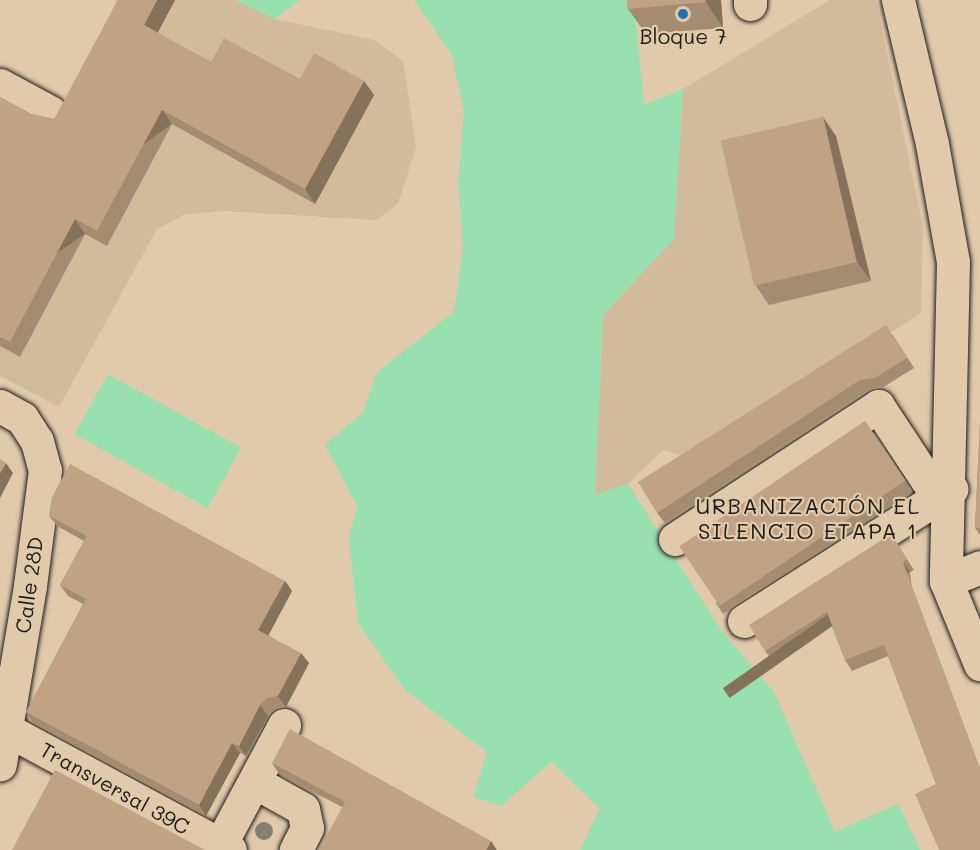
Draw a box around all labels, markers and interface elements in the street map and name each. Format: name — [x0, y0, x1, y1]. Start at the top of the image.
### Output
marker: Bloque 7 — [676, 7, 690, 21]
place label: Bloque 7 — [639, 23, 727, 49]
district label: URBANIZACIÓN EL SILENCIO ETAPA 1 — [696, 492, 920, 544]
street label: Calle 28D — [10, 535, 48, 635]
street label: Transversal 39C — [36, 737, 194, 839]

